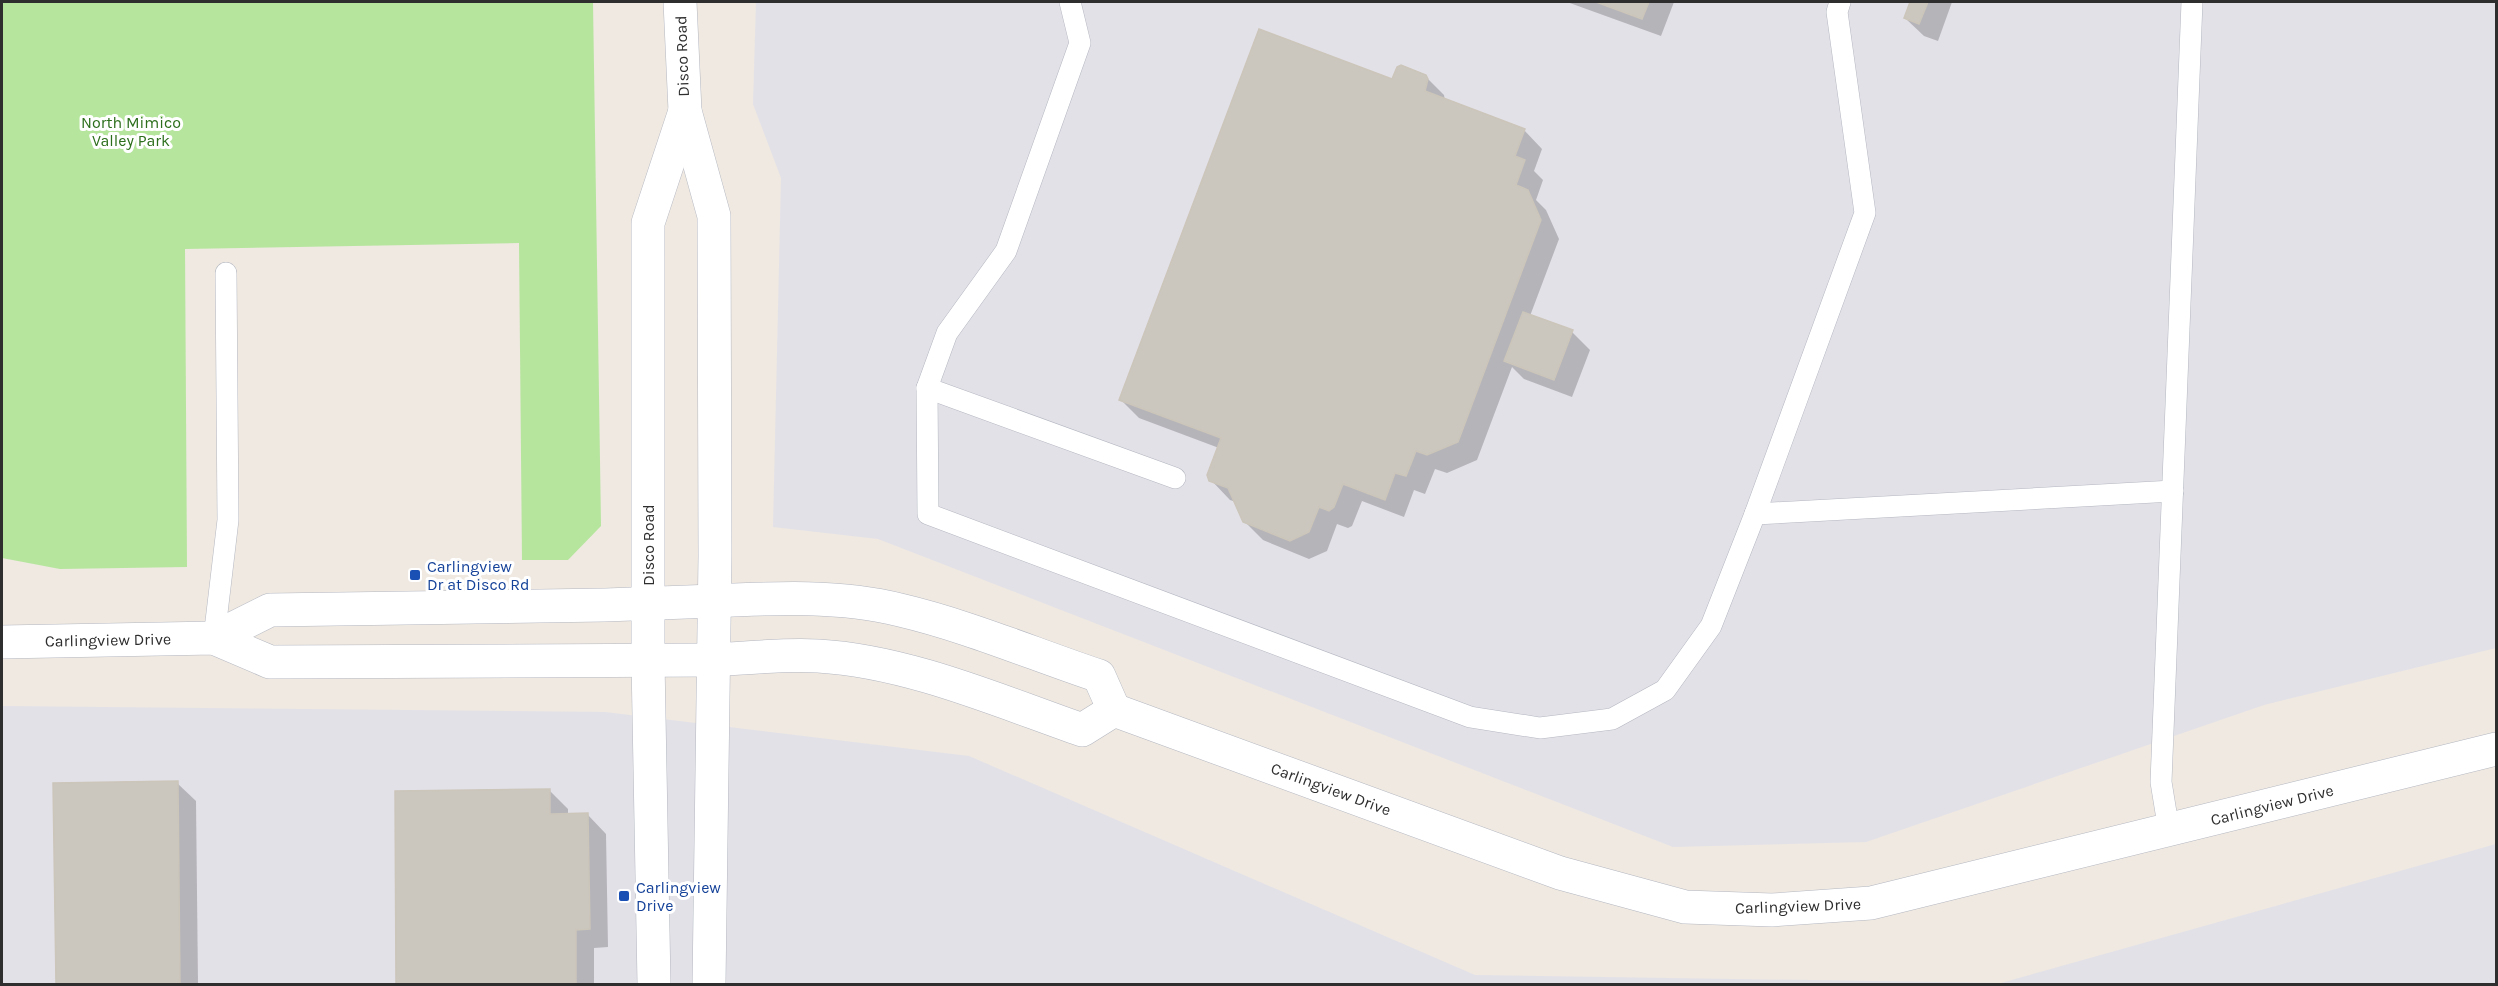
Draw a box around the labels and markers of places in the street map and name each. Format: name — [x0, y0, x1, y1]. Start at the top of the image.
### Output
place label: Carlingview Dr at Disco Rd — [427, 557, 530, 594]
marker: Carlingview Dr at Disco Rd — [408, 568, 422, 582]
place label: Carlingview Drive — [636, 878, 721, 915]
marker: Carlingview Drive — [617, 889, 631, 903]

